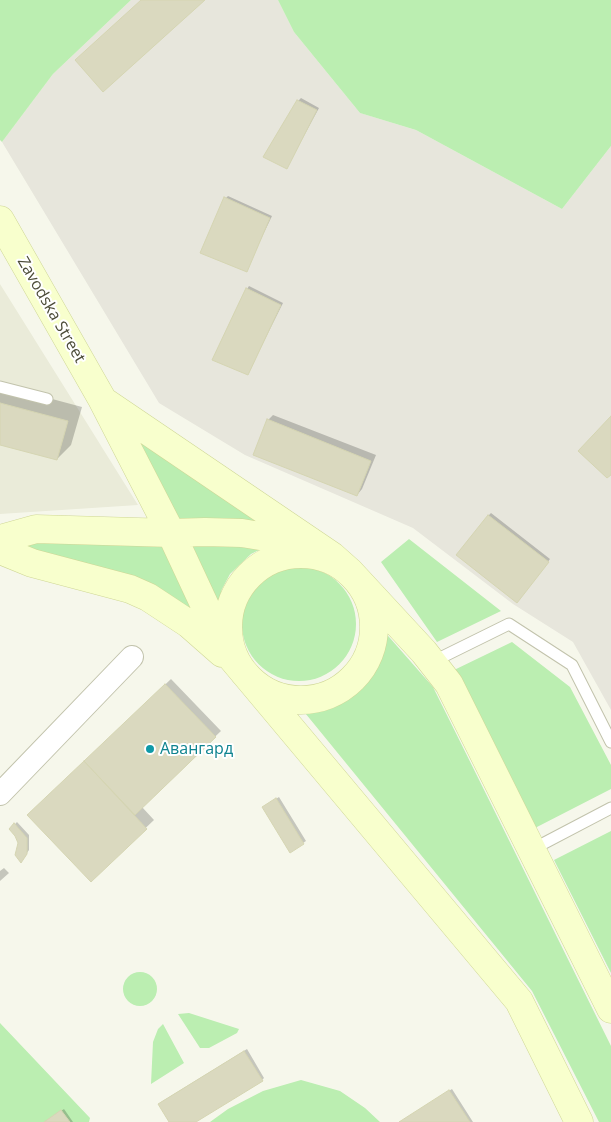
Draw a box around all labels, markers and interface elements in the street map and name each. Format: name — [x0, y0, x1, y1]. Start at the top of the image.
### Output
street label: Zavodska Street — [13, 254, 89, 366]
place label: Авангард — [160, 739, 233, 759]
marker: Авангард — [144, 743, 156, 755]

